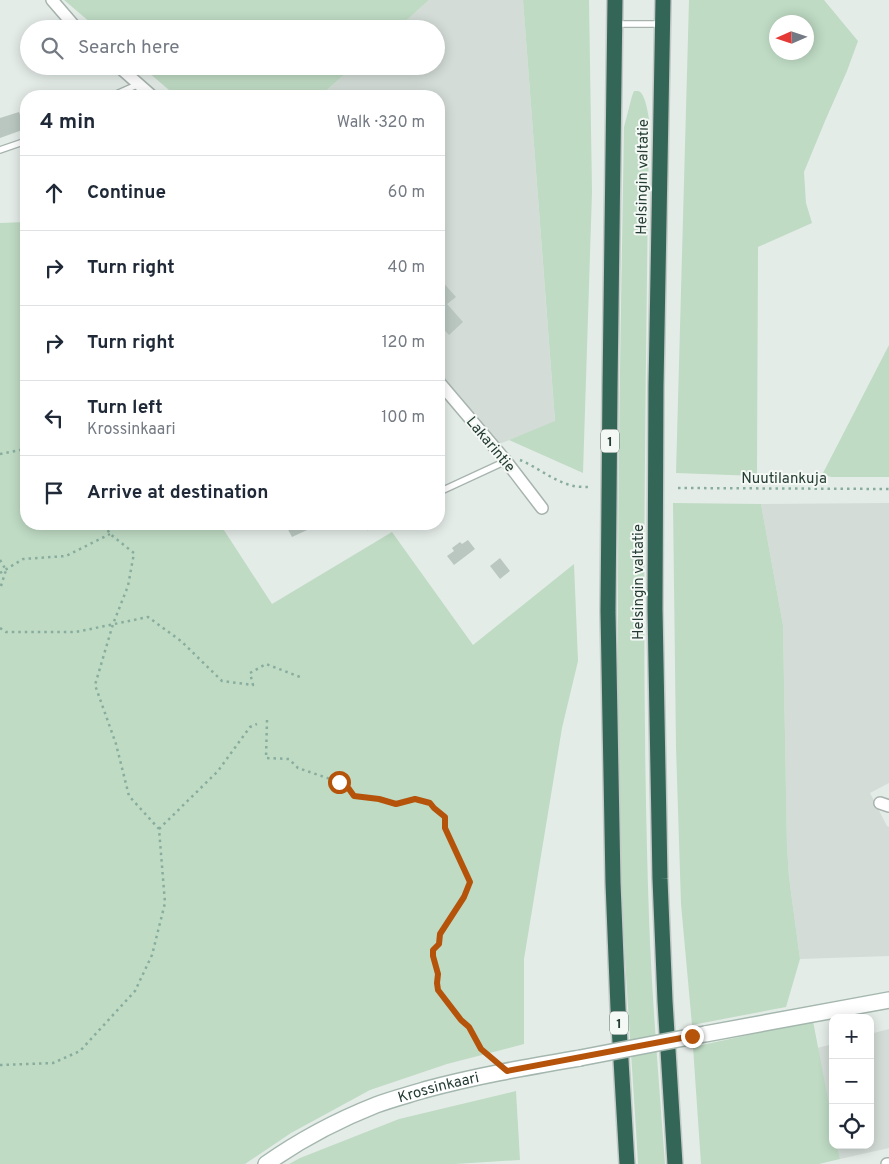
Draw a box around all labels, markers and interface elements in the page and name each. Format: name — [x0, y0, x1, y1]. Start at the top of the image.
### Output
north arrow — [769, 15, 814, 60]
search box — [20, 20, 445, 75]
icon: search — [38, 34, 66, 62]
text: Search here — [78, 36, 180, 60]
text: 4 min — [40, 109, 96, 136]
text: Walk · 320 m — [337, 113, 425, 133]
street label: Helsingin valtatie — [633, 119, 654, 235]
icon: ahead — [40, 179, 68, 207]
text: Continue — [87, 181, 166, 205]
text: 60 m — [388, 183, 425, 203]
icon: right — [40, 254, 68, 282]
text: Turn right — [87, 256, 175, 280]
text: 40 m — [387, 258, 425, 278]
icon: right — [40, 329, 68, 357]
text: Turn right — [87, 331, 175, 355]
text: 120 m — [382, 333, 425, 353]
text: Turn left — [87, 396, 163, 420]
icon: left — [40, 404, 68, 432]
text: 100 m — [381, 408, 425, 428]
street label: Lakarintie — [461, 413, 519, 477]
text: Krossinkaari — [87, 420, 176, 440]
road number: 1 — [601, 430, 619, 452]
street label: Nuutilankuja — [741, 470, 827, 489]
icon: arrive — [40, 479, 68, 507]
text: Arrive at destination — [87, 481, 268, 505]
street label: Helsingin valtatie — [630, 524, 649, 640]
route start — [328, 771, 351, 794]
road number: 1 — [610, 1011, 628, 1034]
map controls — [829, 1014, 874, 1149]
button: + — [829, 1014, 874, 1059]
route end — [681, 1025, 704, 1048]
button: − — [829, 1059, 874, 1104]
street label: Krossinkaari — [396, 1069, 481, 1108]
button: locate — [829, 1104, 874, 1149]

